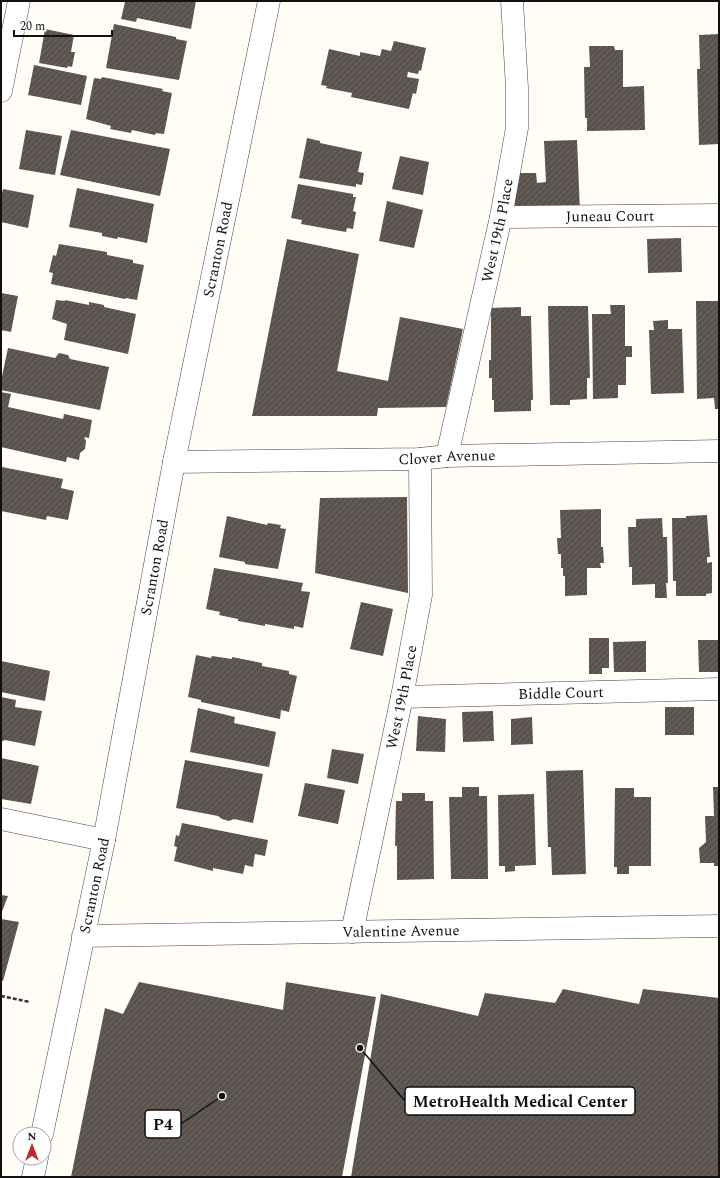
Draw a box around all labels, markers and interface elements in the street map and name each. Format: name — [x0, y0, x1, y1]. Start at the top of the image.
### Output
scale bar — [14, 12, 112, 38]
text: 20 m — [20, 17, 45, 36]
street label: West 19th Place — [475, 177, 519, 285]
street label: Scranton Road — [197, 199, 239, 299]
street label: Juneau Court — [566, 204, 654, 228]
street label: Clover Avenue — [398, 444, 496, 471]
street label: Scranton Road — [134, 517, 175, 617]
street label: West 19th Place — [380, 643, 423, 751]
street label: Biddle Court — [518, 680, 604, 706]
street label: Scranton Road — [73, 835, 116, 935]
street label: Valentine Avenue — [342, 919, 460, 943]
callout: MetroHealth Medical Center — [405, 1087, 635, 1115]
text: MetroHealth Medical Center — [413, 1090, 627, 1114]
callout: P4 — [145, 1110, 181, 1138]
text: P4 — [153, 1113, 173, 1137]
north arrow — [12, 1126, 52, 1166]
text: N — [28, 1128, 37, 1145]

